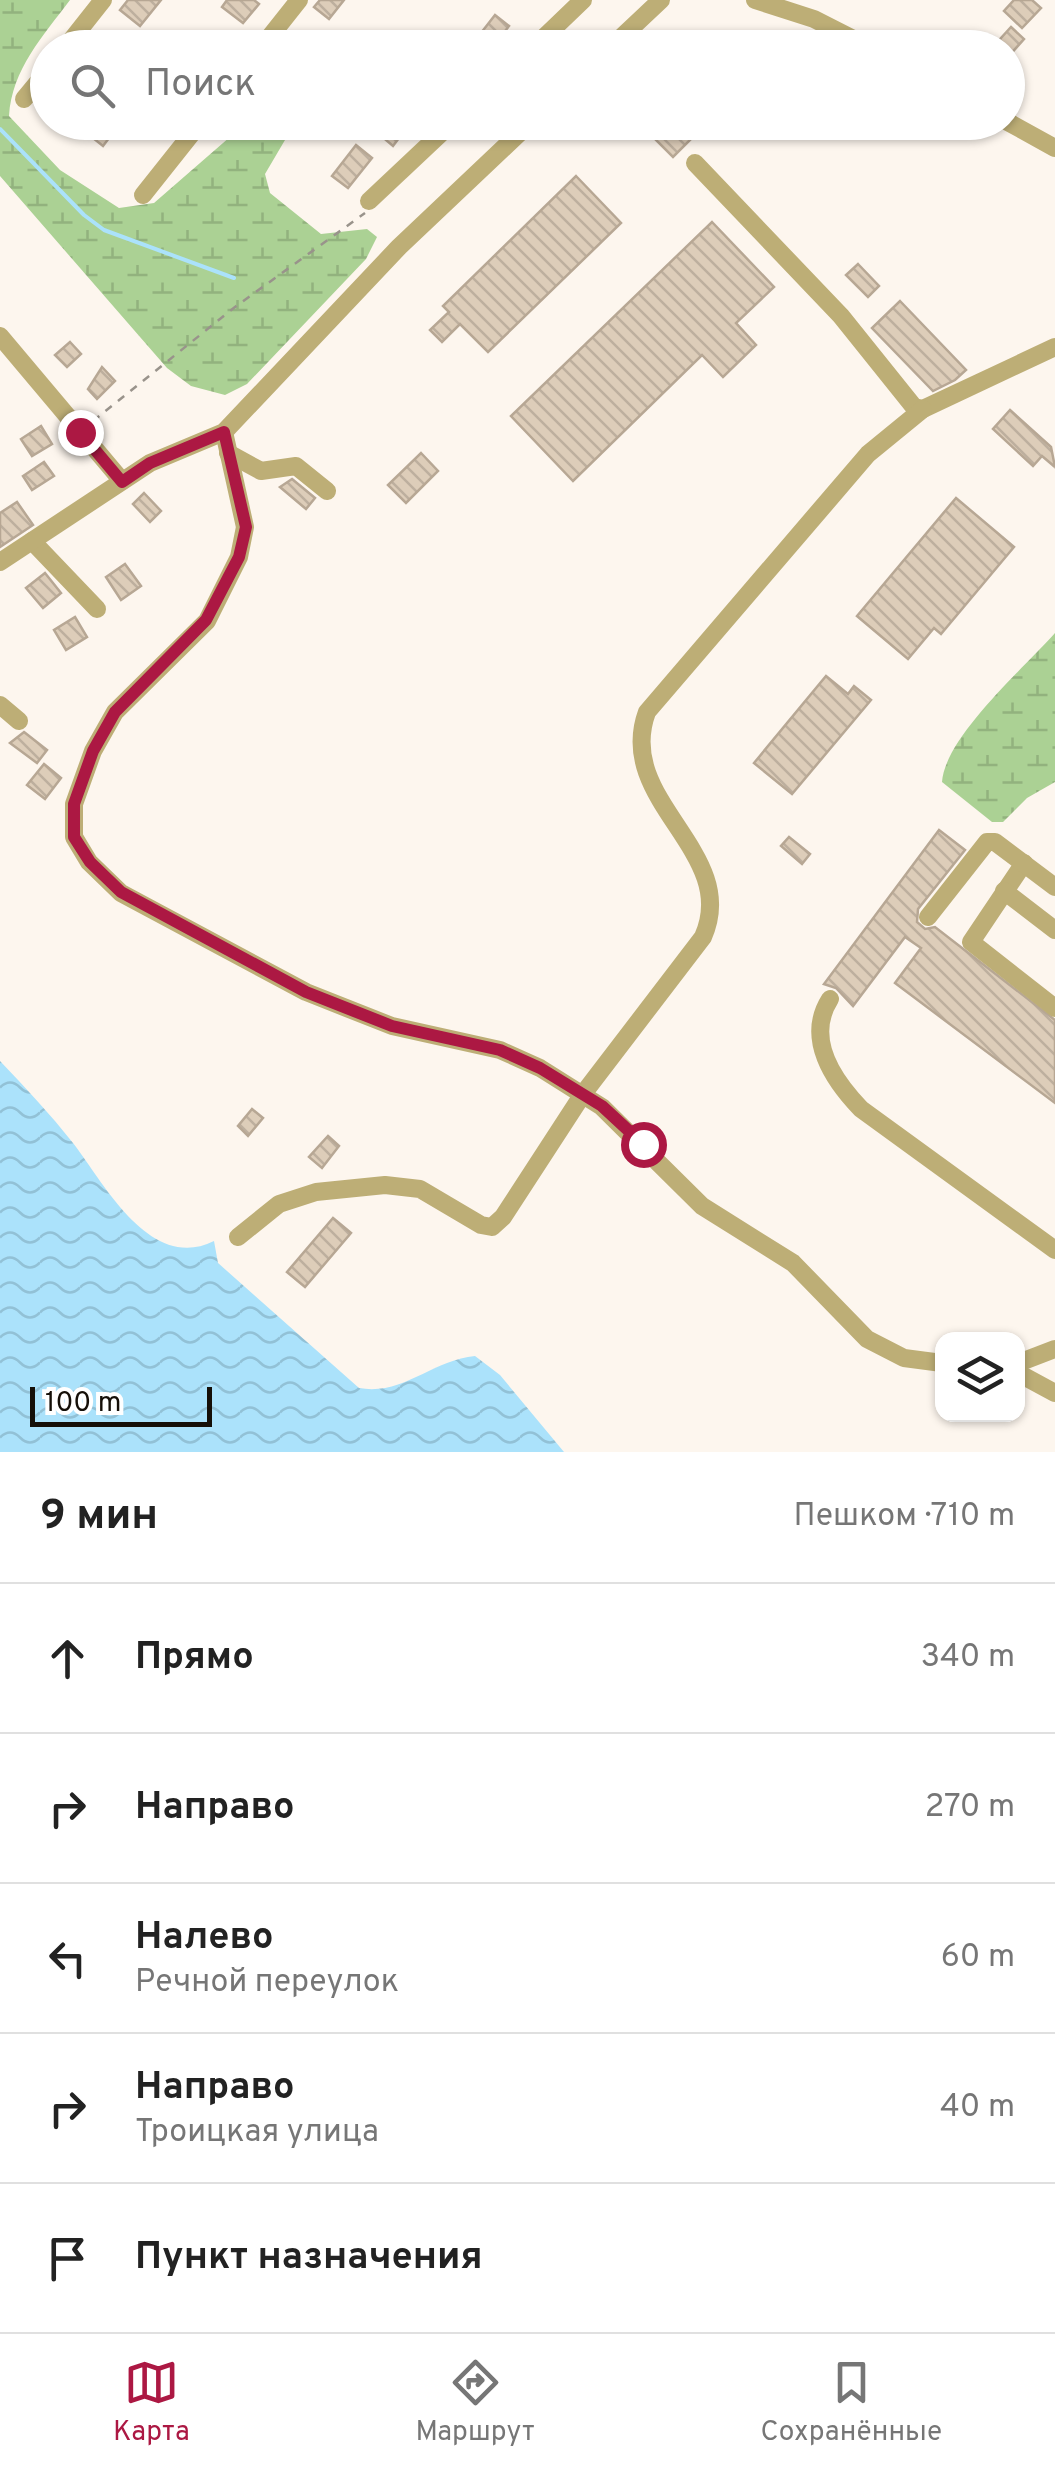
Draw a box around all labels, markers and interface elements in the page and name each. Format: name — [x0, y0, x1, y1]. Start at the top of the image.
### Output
search box — [30, 30, 1025, 140]
icon: search — [65, 58, 120, 113]
text: Поиск — [145, 61, 256, 110]
route end — [58, 410, 104, 456]
route start — [621, 1122, 667, 1168]
map controls — [935, 1332, 1025, 1422]
button: layers — [935, 1332, 1025, 1422]
scale bar — [30, 1382, 212, 1426]
text: 100 m — [45, 1386, 121, 1422]
text: 9 мин — [40, 1491, 158, 1544]
text: Пешком · 710 m — [794, 1497, 1015, 1537]
icon: ahead — [40, 1631, 95, 1686]
text: Прямо — [135, 1634, 254, 1683]
text: 340 m — [921, 1638, 1015, 1678]
icon: right — [40, 1781, 95, 1836]
text: Направо — [135, 1784, 295, 1833]
text: 270 m — [925, 1788, 1015, 1828]
text: Налево — [135, 1914, 274, 1963]
icon: left — [40, 1931, 95, 1986]
text: 60 m — [941, 1938, 1015, 1978]
text: Речной переулок — [135, 1963, 399, 2003]
text: Направо — [135, 2064, 295, 2113]
icon: right — [40, 2081, 95, 2136]
text: 40 m — [940, 2088, 1015, 2128]
text: Троицкая улица — [135, 2113, 379, 2153]
icon: arrive — [40, 2231, 95, 2286]
text: Пункт назначения — [135, 2234, 483, 2283]
tab: Карта — [113, 2355, 190, 2451]
tab: Маршрут — [415, 2355, 535, 2451]
tab: Сохранённые — [760, 2355, 942, 2451]

